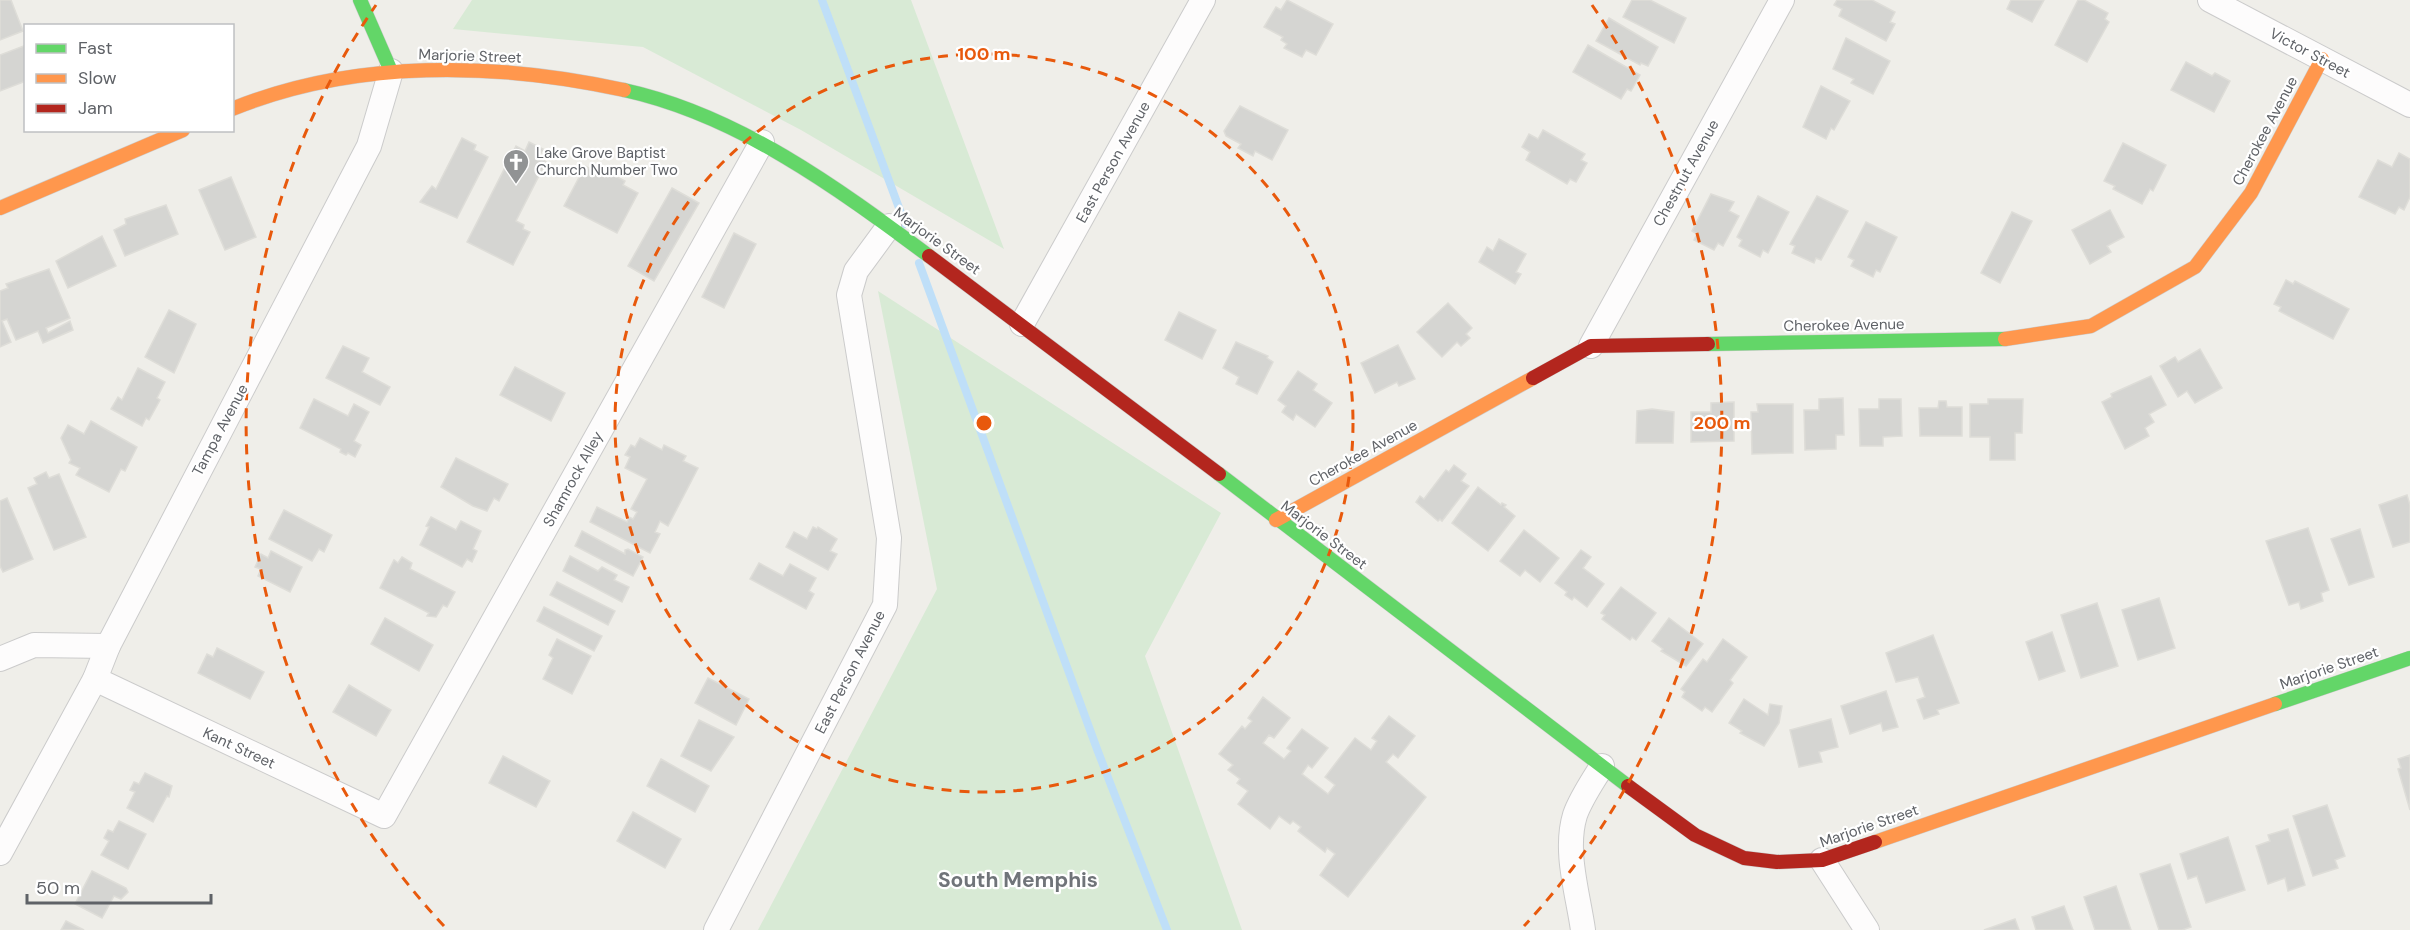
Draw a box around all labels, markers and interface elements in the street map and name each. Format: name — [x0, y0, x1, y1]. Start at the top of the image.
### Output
street label: Victor Street — [2266, 23, 2354, 83]
legend — [24, 24, 234, 132]
text: Fast — [78, 36, 113, 60]
text: 100 m — [957, 42, 1011, 66]
street label: Marjorie Street — [418, 44, 522, 68]
text: Slow — [78, 66, 117, 90]
street label: Cherokee Avenue — [2228, 73, 2302, 189]
text: Jam — [78, 96, 113, 120]
street label: East Person Avenue — [1071, 98, 1155, 226]
street label: Chestnut Avenue — [1648, 116, 1724, 230]
place label: Lake Grove Baptist Church Number Two — [536, 143, 678, 180]
church icon: Lake Grove Baptist Church Number Two — [501, 147, 531, 185]
street label: Marjorie Street — [889, 203, 985, 279]
street label: Cherokee Avenue — [1783, 314, 1905, 336]
street label: Tampa Avenue — [187, 381, 253, 479]
text: 200 m — [1694, 411, 1750, 435]
centre of rings — [974, 413, 994, 433]
street label: Cherokee Avenue — [1305, 415, 1421, 491]
street label: Shamrock Alley — [538, 427, 608, 530]
street label: Marjorie Street — [1277, 496, 1371, 574]
street label: East Person Avenue — [810, 607, 890, 737]
street label: Marjorie Street — [2277, 642, 2381, 694]
street label: Kant Street — [200, 723, 278, 774]
street label: Marjorie Street — [1817, 800, 1921, 852]
district label: South Memphis — [938, 866, 1098, 894]
scale bar — [27, 867, 212, 905]
text: 50 m — [36, 876, 80, 900]

